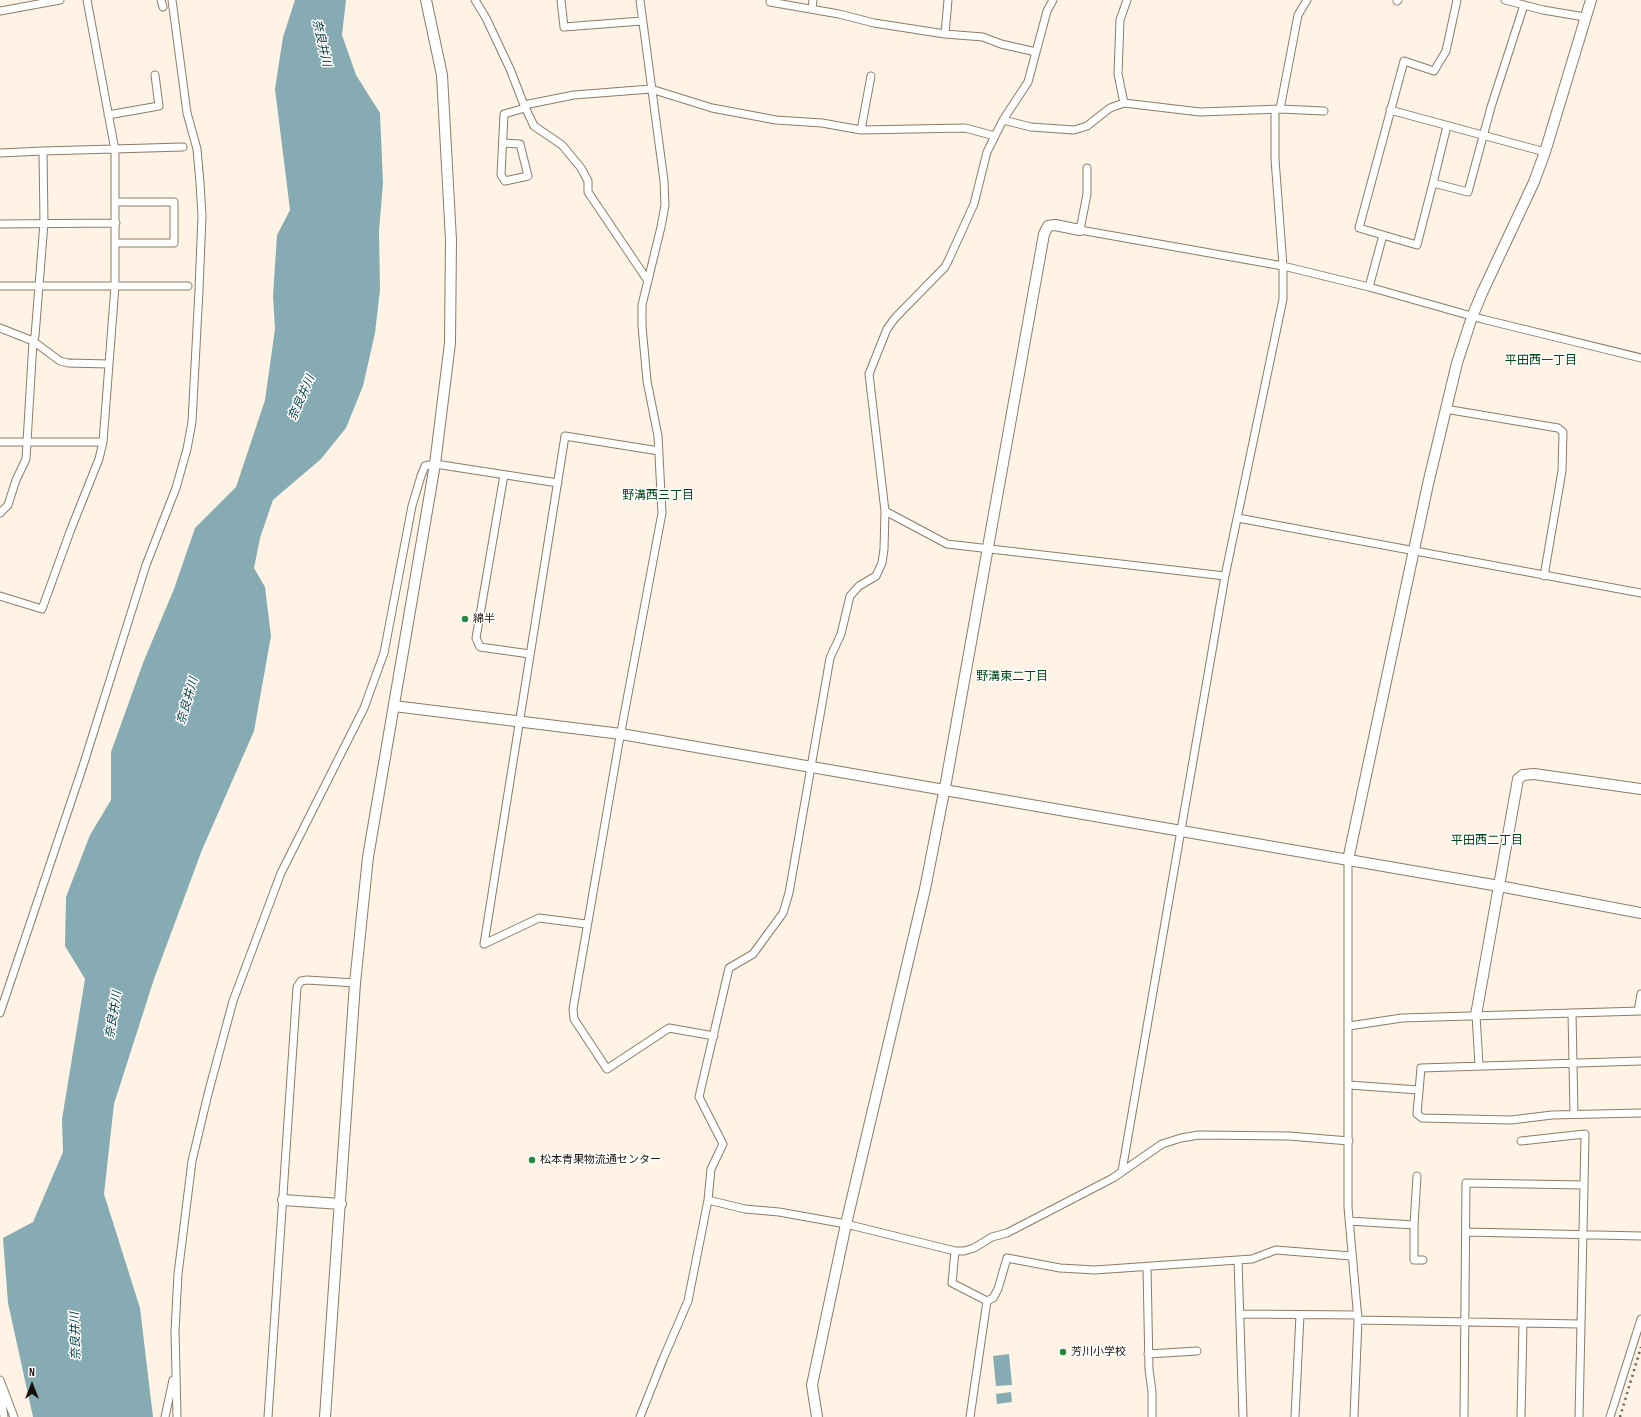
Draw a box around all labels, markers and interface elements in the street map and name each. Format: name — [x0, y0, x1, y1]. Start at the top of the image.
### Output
water label: 奈良井川 — [309, 18, 333, 68]
district label: 平田西一丁目 — [1505, 354, 1577, 368]
water label: 奈良井川 — [286, 373, 318, 423]
district label: 野溝西三丁目 — [622, 489, 694, 503]
place label: 綿半 — [473, 612, 495, 626]
marker: 綿半 — [460, 614, 470, 624]
district label: 野溝東二丁目 — [976, 670, 1048, 684]
water label: 奈良井川 — [174, 676, 202, 726]
district label: 平田西二丁目 — [1451, 834, 1523, 848]
water label: 奈良井川 — [103, 990, 125, 1040]
place label: 松本青果物流通センター — [540, 1153, 661, 1167]
marker: 松本青果物流通センター — [527, 1155, 537, 1165]
water label: 奈良井川 — [68, 1312, 84, 1360]
place label: 芳川小学校 — [1071, 1345, 1126, 1359]
marker: 芳川小学校 — [1058, 1347, 1068, 1357]
north arrow — [12, 1365, 52, 1405]
text: N — [29, 1366, 35, 1379]

